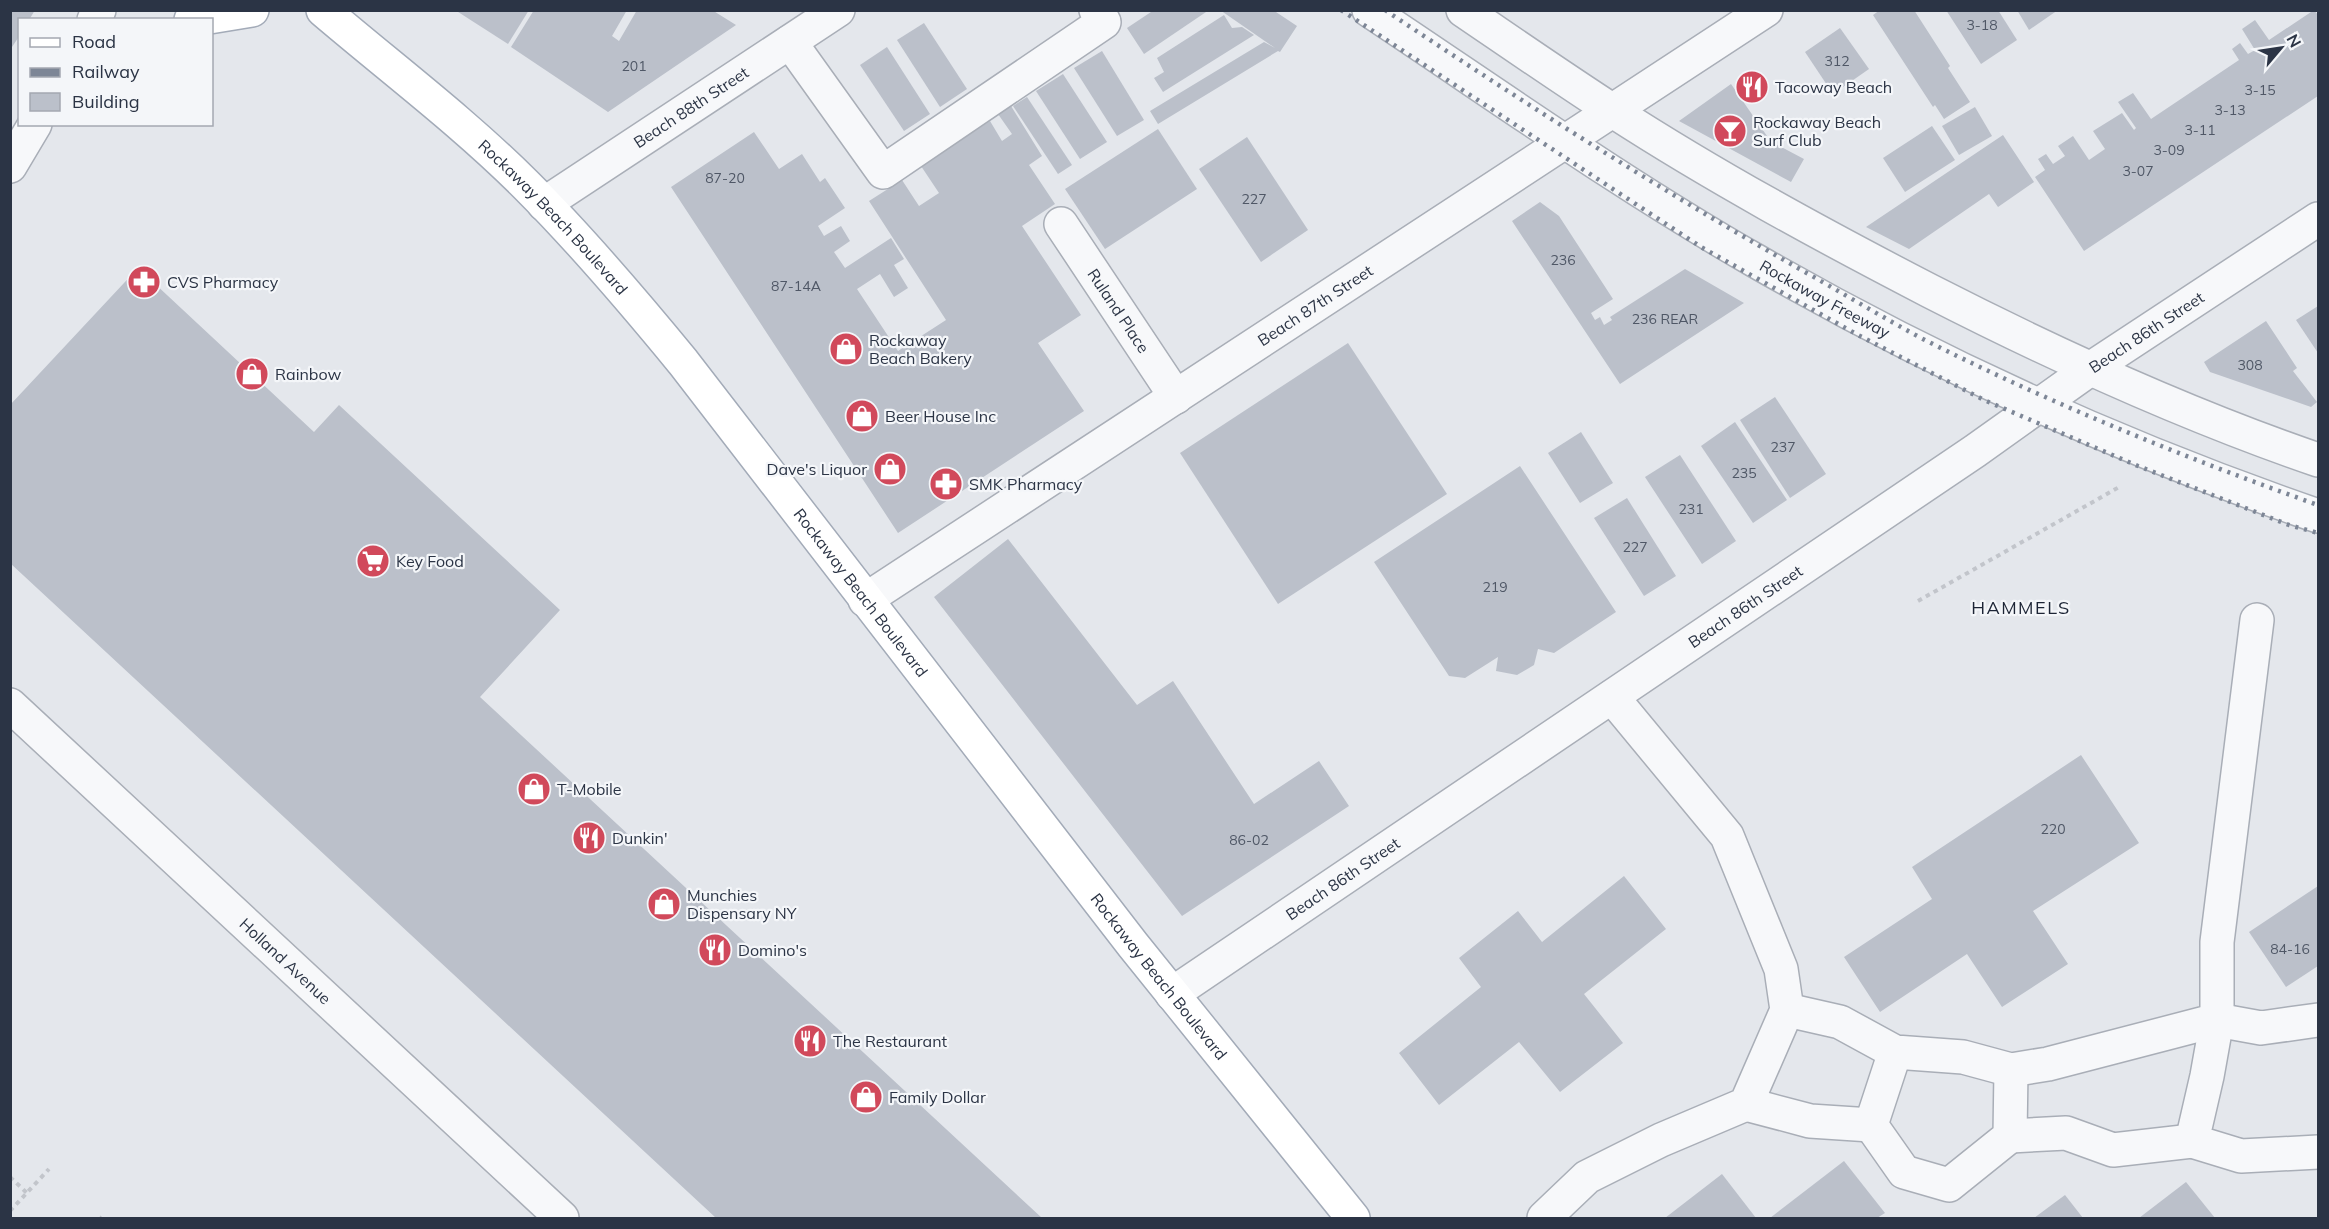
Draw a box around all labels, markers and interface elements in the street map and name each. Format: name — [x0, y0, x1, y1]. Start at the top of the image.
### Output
house number: 3-18 — [1966, 16, 1998, 34]
legend — [18, 18, 213, 126]
north arrow — [2251, 18, 2311, 78]
text: Road — [72, 30, 116, 53]
text: N — [2282, 31, 2306, 51]
house number: 312 — [1824, 52, 1850, 70]
house number: 201 — [621, 57, 647, 75]
text: Railway — [72, 60, 140, 83]
street label: Beach 88th Street — [630, 62, 752, 152]
restaurant icon: Tacoway Beach — [1734, 69, 1770, 105]
place label: Tacoway Beach — [1775, 77, 1892, 97]
house number: 3-15 — [2244, 81, 2276, 99]
text: Building — [72, 90, 140, 113]
house number: 3-13 — [2214, 101, 2246, 119]
place label: Rockaway Beach Surf Club — [1753, 112, 1881, 150]
bar icon: Rockaway Beach Surf Club — [1712, 113, 1748, 149]
house number: 3-11 — [2184, 121, 2216, 139]
street label: Rockaway Beach Boulevard — [474, 135, 632, 299]
house number: 3-09 — [2153, 141, 2185, 159]
house number: 3-07 — [2122, 162, 2154, 180]
house number: 87-20 — [705, 169, 745, 187]
house number: 227 — [1241, 190, 1267, 208]
house number: 236 — [1550, 251, 1576, 269]
street label: Rockaway Freeway — [1756, 255, 1894, 342]
street label: Beach 87th Street — [1254, 260, 1377, 350]
pharmacy icon: CVS Pharmacy — [126, 264, 162, 300]
street label: Ruland Place — [1083, 265, 1154, 357]
place label: CVS Pharmacy — [167, 272, 279, 292]
house number: 87-14A — [771, 277, 822, 295]
street label: Beach 86th Street — [2085, 287, 2208, 377]
house number: 236 REAR — [1632, 310, 1699, 328]
place label: Rockaway Beach Bakery — [869, 330, 972, 368]
shop icon: Rockaway Beach Bakery — [828, 331, 864, 367]
shop icon: Rainbow — [234, 356, 270, 392]
house number: 308 — [2237, 356, 2263, 374]
place label: Rainbow — [275, 364, 341, 384]
shop icon: Beer House Inc — [844, 398, 880, 434]
place label: Beer House Inc — [885, 406, 996, 426]
house number: 237 — [1770, 438, 1796, 456]
shop icon: Dave's Liquor — [872, 451, 908, 487]
place label: Dave's Liquor — [766, 459, 867, 479]
house number: 235 — [1731, 464, 1757, 482]
pharmacy icon: SMK Pharmacy — [928, 466, 964, 502]
place label: SMK Pharmacy — [969, 474, 1083, 494]
house number: 231 — [1678, 500, 1704, 518]
street label: Rockaway Beach Boulevard — [790, 504, 932, 681]
house number: 227 — [1622, 538, 1648, 556]
supermarket icon: Key Food — [355, 543, 391, 579]
place label: Key Food — [396, 551, 464, 571]
street label: Beach 86th Street — [1684, 560, 1806, 652]
house number: 219 — [1482, 578, 1508, 596]
district label: HAMMELS — [1971, 596, 2071, 619]
shop icon: T-Mobile — [516, 771, 552, 807]
place label: T-Mobile — [557, 779, 622, 799]
restaurant icon: Dunkin' — [571, 820, 607, 856]
house number: 220 — [2040, 820, 2066, 838]
place label: Dunkin' — [612, 828, 668, 848]
house number: 86-02 — [1229, 831, 1269, 849]
street label: Beach 86th Street — [1282, 833, 1404, 924]
place label: Munchies Dispensary NY — [687, 885, 797, 923]
shop icon: Munchies Dispensary NY — [646, 886, 682, 922]
street label: Rockaway Beach Boulevard — [1087, 889, 1231, 1064]
street label: Holland Avenue — [236, 914, 335, 1008]
restaurant icon: Domino's — [697, 932, 733, 968]
place label: Domino's — [738, 940, 807, 960]
house number: 84-16 — [2270, 940, 2310, 958]
restaurant icon: The Restaurant — [792, 1023, 828, 1059]
place label: The Restaurant — [833, 1031, 948, 1051]
shop icon: Family Dollar — [848, 1079, 884, 1115]
place label: Family Dollar — [889, 1087, 986, 1107]

